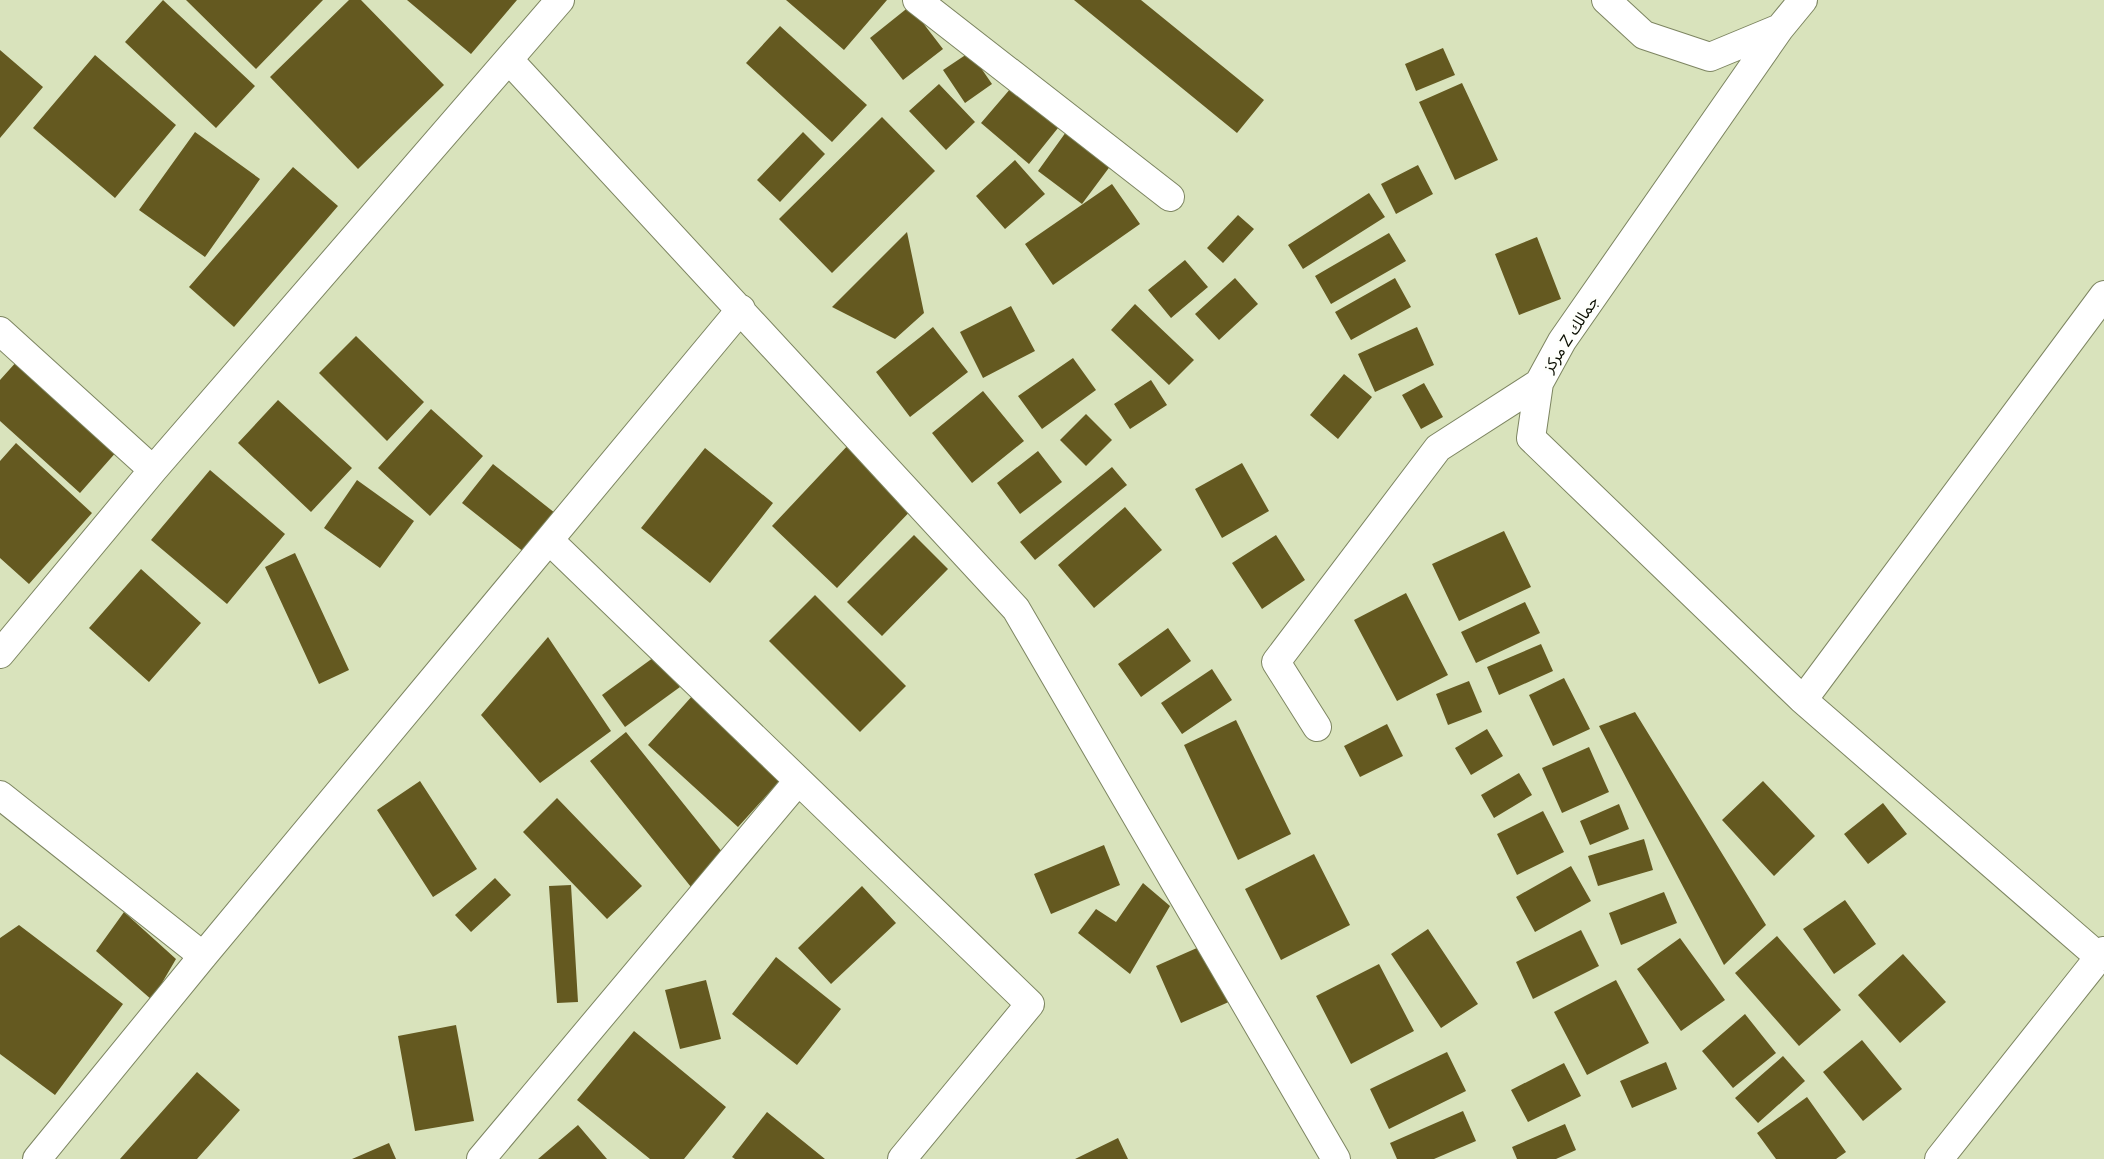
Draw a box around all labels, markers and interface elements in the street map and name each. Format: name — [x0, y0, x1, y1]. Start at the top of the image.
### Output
street label: مركز Z جمالك — [1539, 293, 1604, 378]

